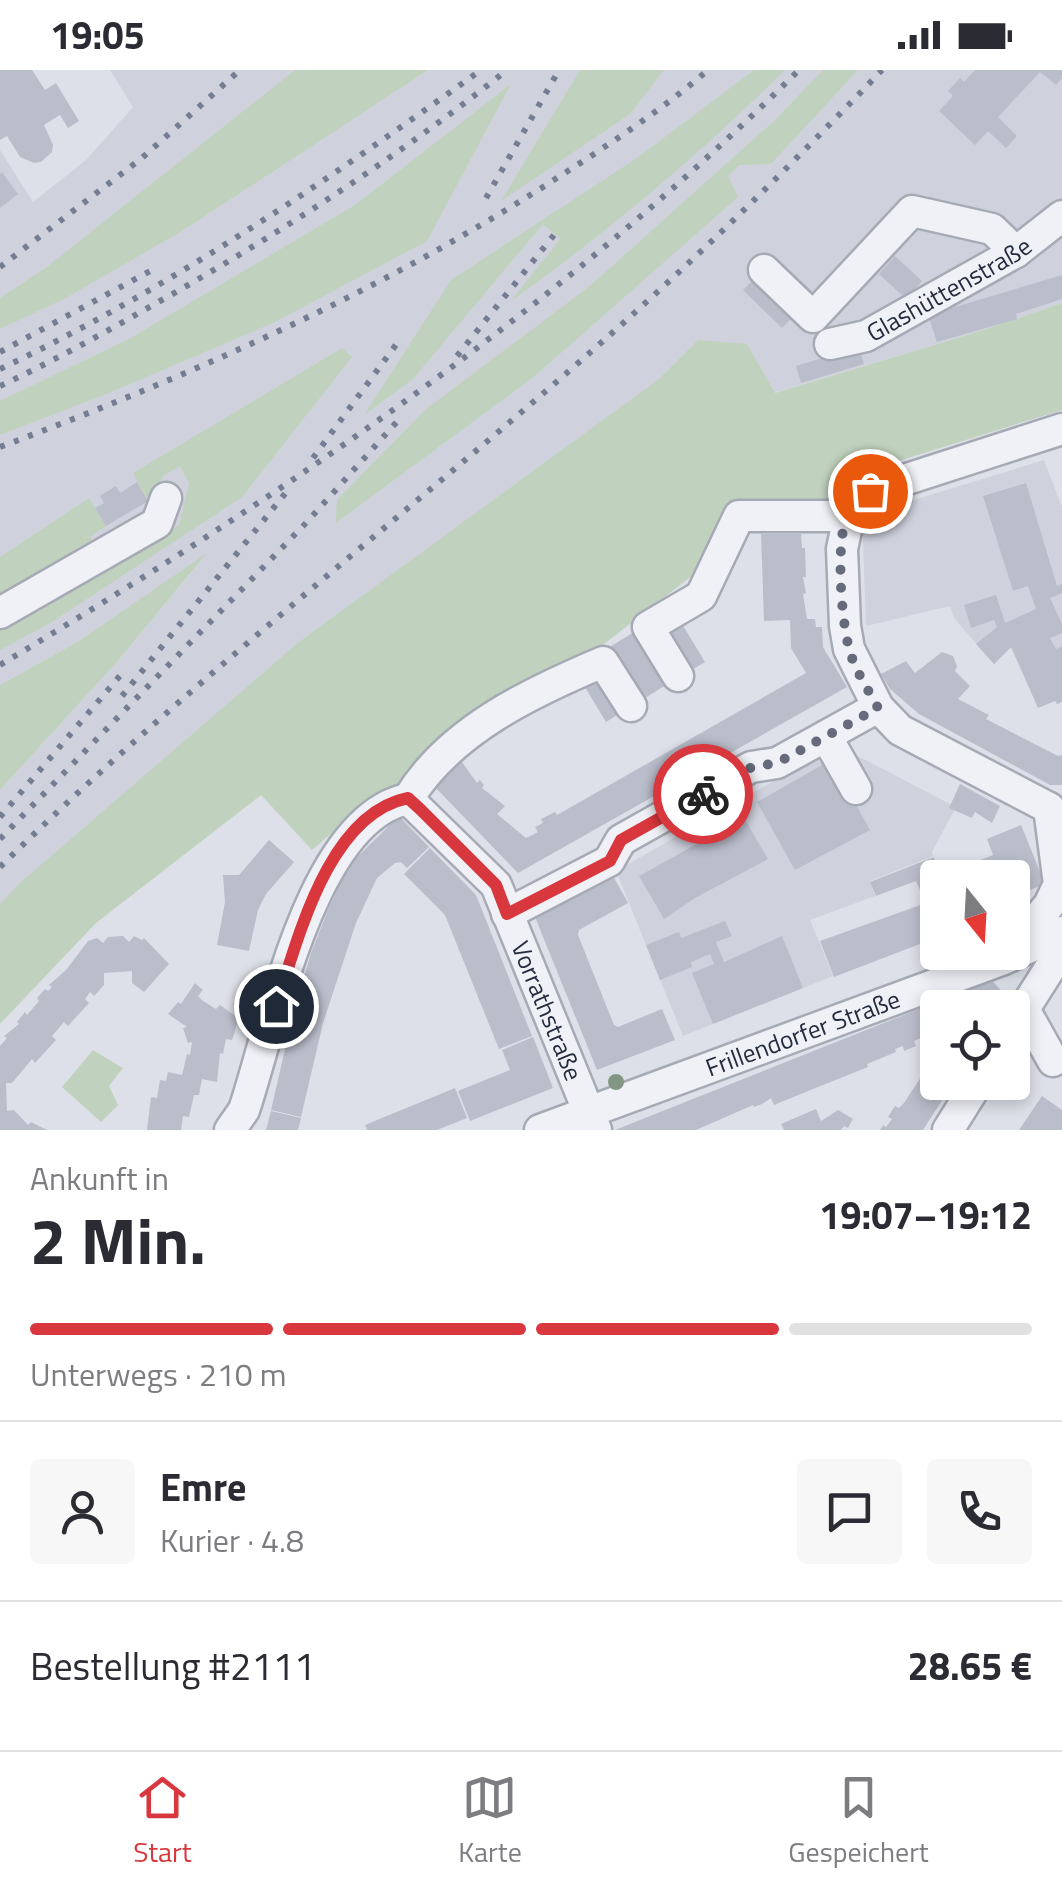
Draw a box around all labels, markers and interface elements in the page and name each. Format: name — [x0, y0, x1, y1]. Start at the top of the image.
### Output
text: 19:05 — [50, 6, 145, 64]
street label: Glashüttenstraße — [859, 228, 1040, 351]
pin — [828, 449, 913, 534]
icon: bag — [843, 464, 898, 519]
courier — [653, 744, 753, 844]
icon: bike — [676, 767, 731, 822]
north arrow — [920, 860, 1030, 970]
map controls — [920, 860, 1030, 1100]
street label: Vorrathstraße — [502, 935, 593, 1086]
pin — [234, 964, 319, 1049]
icon: home — [249, 979, 304, 1034]
street label: Frillendorfer Straße — [700, 980, 905, 1086]
button: locate — [920, 990, 1030, 1100]
text: Ankunft in — [30, 1154, 169, 1202]
text: 19:07–19:12 — [819, 1186, 1032, 1244]
text: 2 Min. — [30, 1190, 206, 1289]
text: Unterwegs · 210 m — [30, 1350, 286, 1398]
text: Emre — [160, 1458, 246, 1516]
button: person — [30, 1459, 135, 1564]
button: chat — [797, 1459, 902, 1564]
button: phone — [927, 1459, 1032, 1564]
text: Kurier · 4.8 — [160, 1516, 304, 1564]
text: Bestellung #2111 — [30, 1637, 315, 1695]
text: 28.65 € — [908, 1637, 1032, 1695]
tab: Start — [133, 1770, 192, 1873]
tab: Karte — [458, 1770, 522, 1873]
tab: Gespeichert — [788, 1770, 929, 1873]

